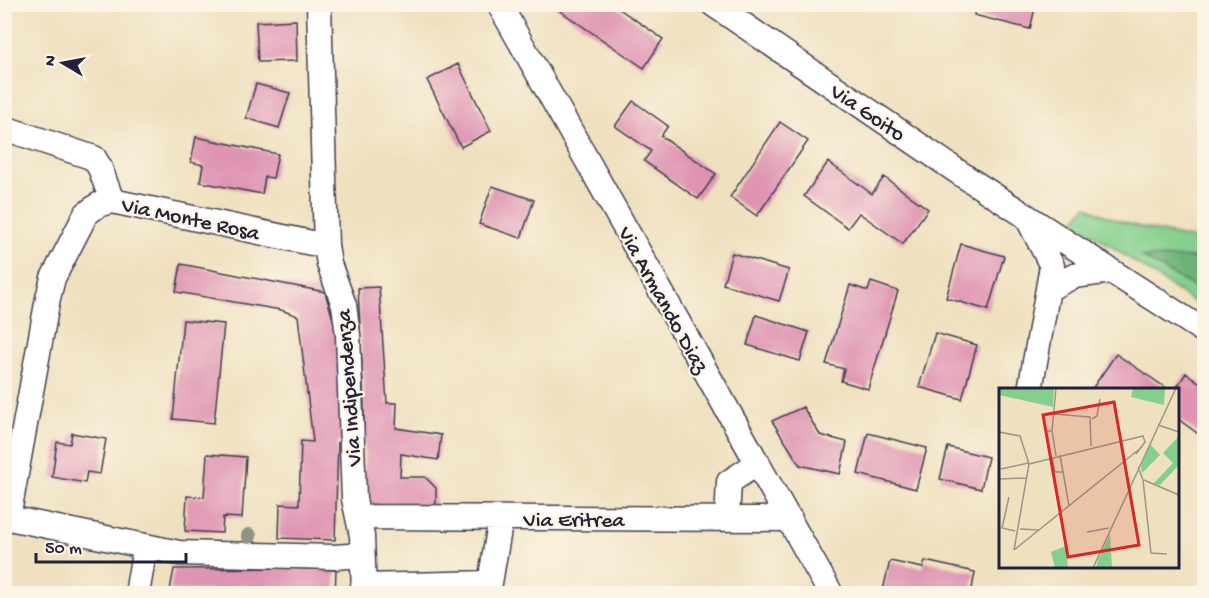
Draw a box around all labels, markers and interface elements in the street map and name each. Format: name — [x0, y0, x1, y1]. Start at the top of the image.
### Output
north arrow — [33, 33, 93, 93]
text: N — [41, 54, 62, 68]
street label: Via Goito — [823, 79, 909, 149]
street label: Via Monte Rosa — [118, 193, 262, 248]
street label: Via Armando Diaz — [610, 222, 713, 380]
street label: Via Indipendenza — [332, 308, 370, 468]
inset map — [999, 388, 1179, 568]
street label: Via Eritrea — [522, 509, 625, 535]
scale bar — [36, 526, 186, 564]
text: 50 m — [45, 539, 82, 560]

